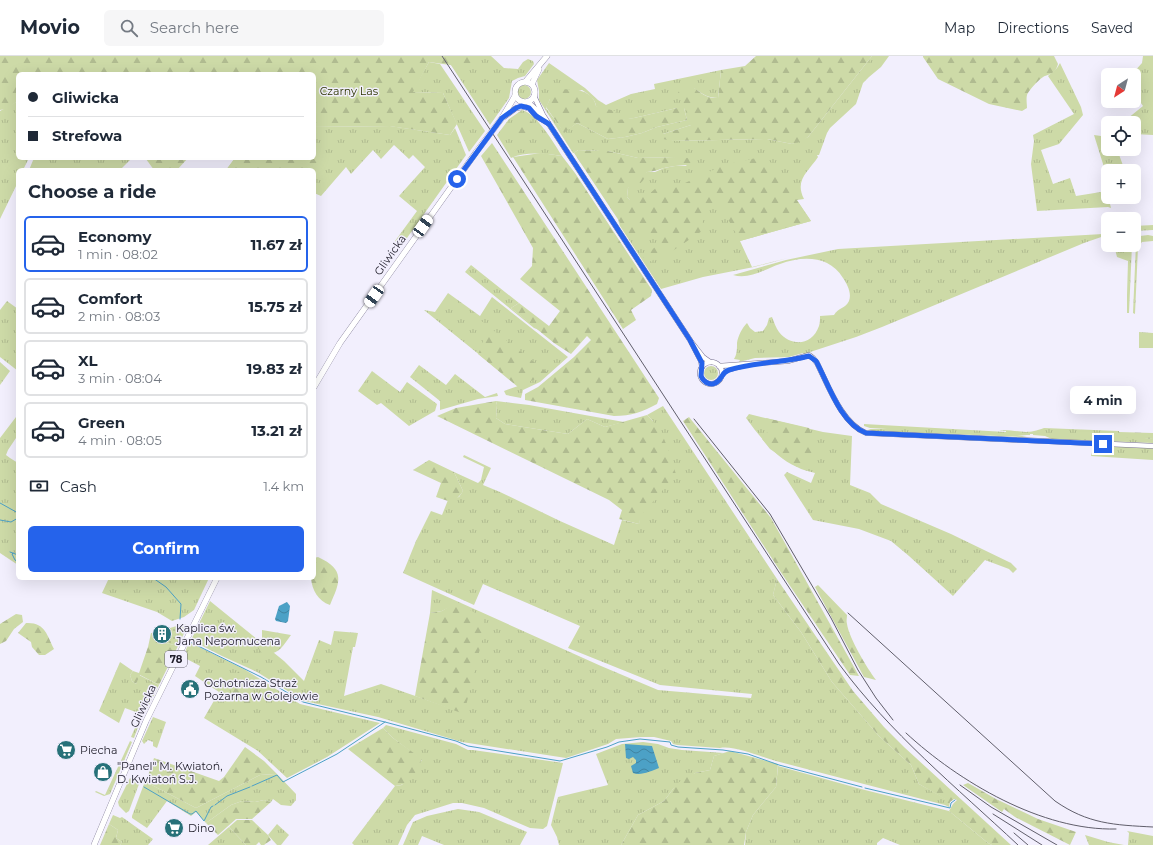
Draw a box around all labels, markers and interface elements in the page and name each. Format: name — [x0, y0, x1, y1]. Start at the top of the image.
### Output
search box — [104, 10, 384, 46]
text: Movio — [20, 16, 80, 39]
icon: search — [118, 17, 140, 39]
text: Search here — [150, 18, 239, 37]
text: Map — [944, 19, 975, 37]
text: Directions — [997, 19, 1069, 37]
text: Saved — [1091, 19, 1133, 37]
north arrow — [1101, 68, 1141, 108]
map controls — [1101, 68, 1141, 252]
park label: Czarny Las — [320, 84, 379, 98]
text: Gliwicka — [52, 88, 119, 107]
button: locate — [1101, 116, 1141, 156]
text: Strefowa — [52, 126, 122, 145]
button: + — [1101, 164, 1141, 204]
route start — [448, 170, 466, 188]
text: Choose a ride — [28, 181, 156, 203]
button: − — [1101, 212, 1141, 252]
car — [411, 213, 435, 239]
icon: car — [30, 226, 66, 262]
text: Economy — [78, 227, 151, 246]
street label: Gliwicka — [371, 232, 409, 278]
text: 11.67 zł — [250, 235, 302, 254]
text: 1 min · 08:02 — [78, 246, 158, 262]
car — [362, 283, 386, 309]
icon: car — [30, 288, 66, 324]
text: Comfort — [78, 289, 143, 308]
text: 15.75 zł — [248, 297, 302, 316]
text: 2 min · 08:03 — [78, 308, 160, 324]
icon: car — [30, 350, 66, 386]
text: XL — [78, 351, 97, 370]
text: 19.83 zł — [247, 359, 302, 378]
text: 3 min · 08:04 — [78, 370, 162, 386]
callout: 4 min — [1070, 386, 1136, 414]
text: 4 min — [1083, 392, 1123, 408]
icon: car — [30, 412, 66, 448]
text: Green — [78, 413, 125, 432]
text: 13.21 zł — [251, 421, 302, 440]
text: 4 min · 08:05 — [78, 432, 162, 448]
route end — [1094, 435, 1112, 453]
icon: cash — [28, 475, 50, 497]
text: Cash — [60, 477, 97, 496]
text: 1.4 km — [263, 478, 304, 494]
button: Confirm — [28, 526, 304, 572]
place label: Kaplica św. Jana Nepomucena — [175, 621, 280, 648]
building icon: Kaplica św. Jana Nepomucena — [151, 623, 173, 645]
road number: 78 — [165, 651, 187, 667]
place label: Ochotnicza Straż Pożarna w Golejowie — [204, 676, 319, 703]
public building icon: Ochotnicza Straż Pożarna w Golejowie — [179, 678, 201, 700]
street label: Gliwicka — [127, 682, 159, 730]
supermarket icon: Piecha — [55, 739, 77, 761]
place label: Piecha — [80, 743, 118, 757]
place label: "Panel" M. Kwiatoń, D. Kwiatoń S.J. — [117, 759, 223, 786]
shop icon: "Panel" M. Kwiatoń, D. Kwiatoń S.J. — [92, 761, 114, 783]
supermarket icon: Dino — [163, 817, 185, 839]
place label: Dino — [188, 821, 214, 835]

